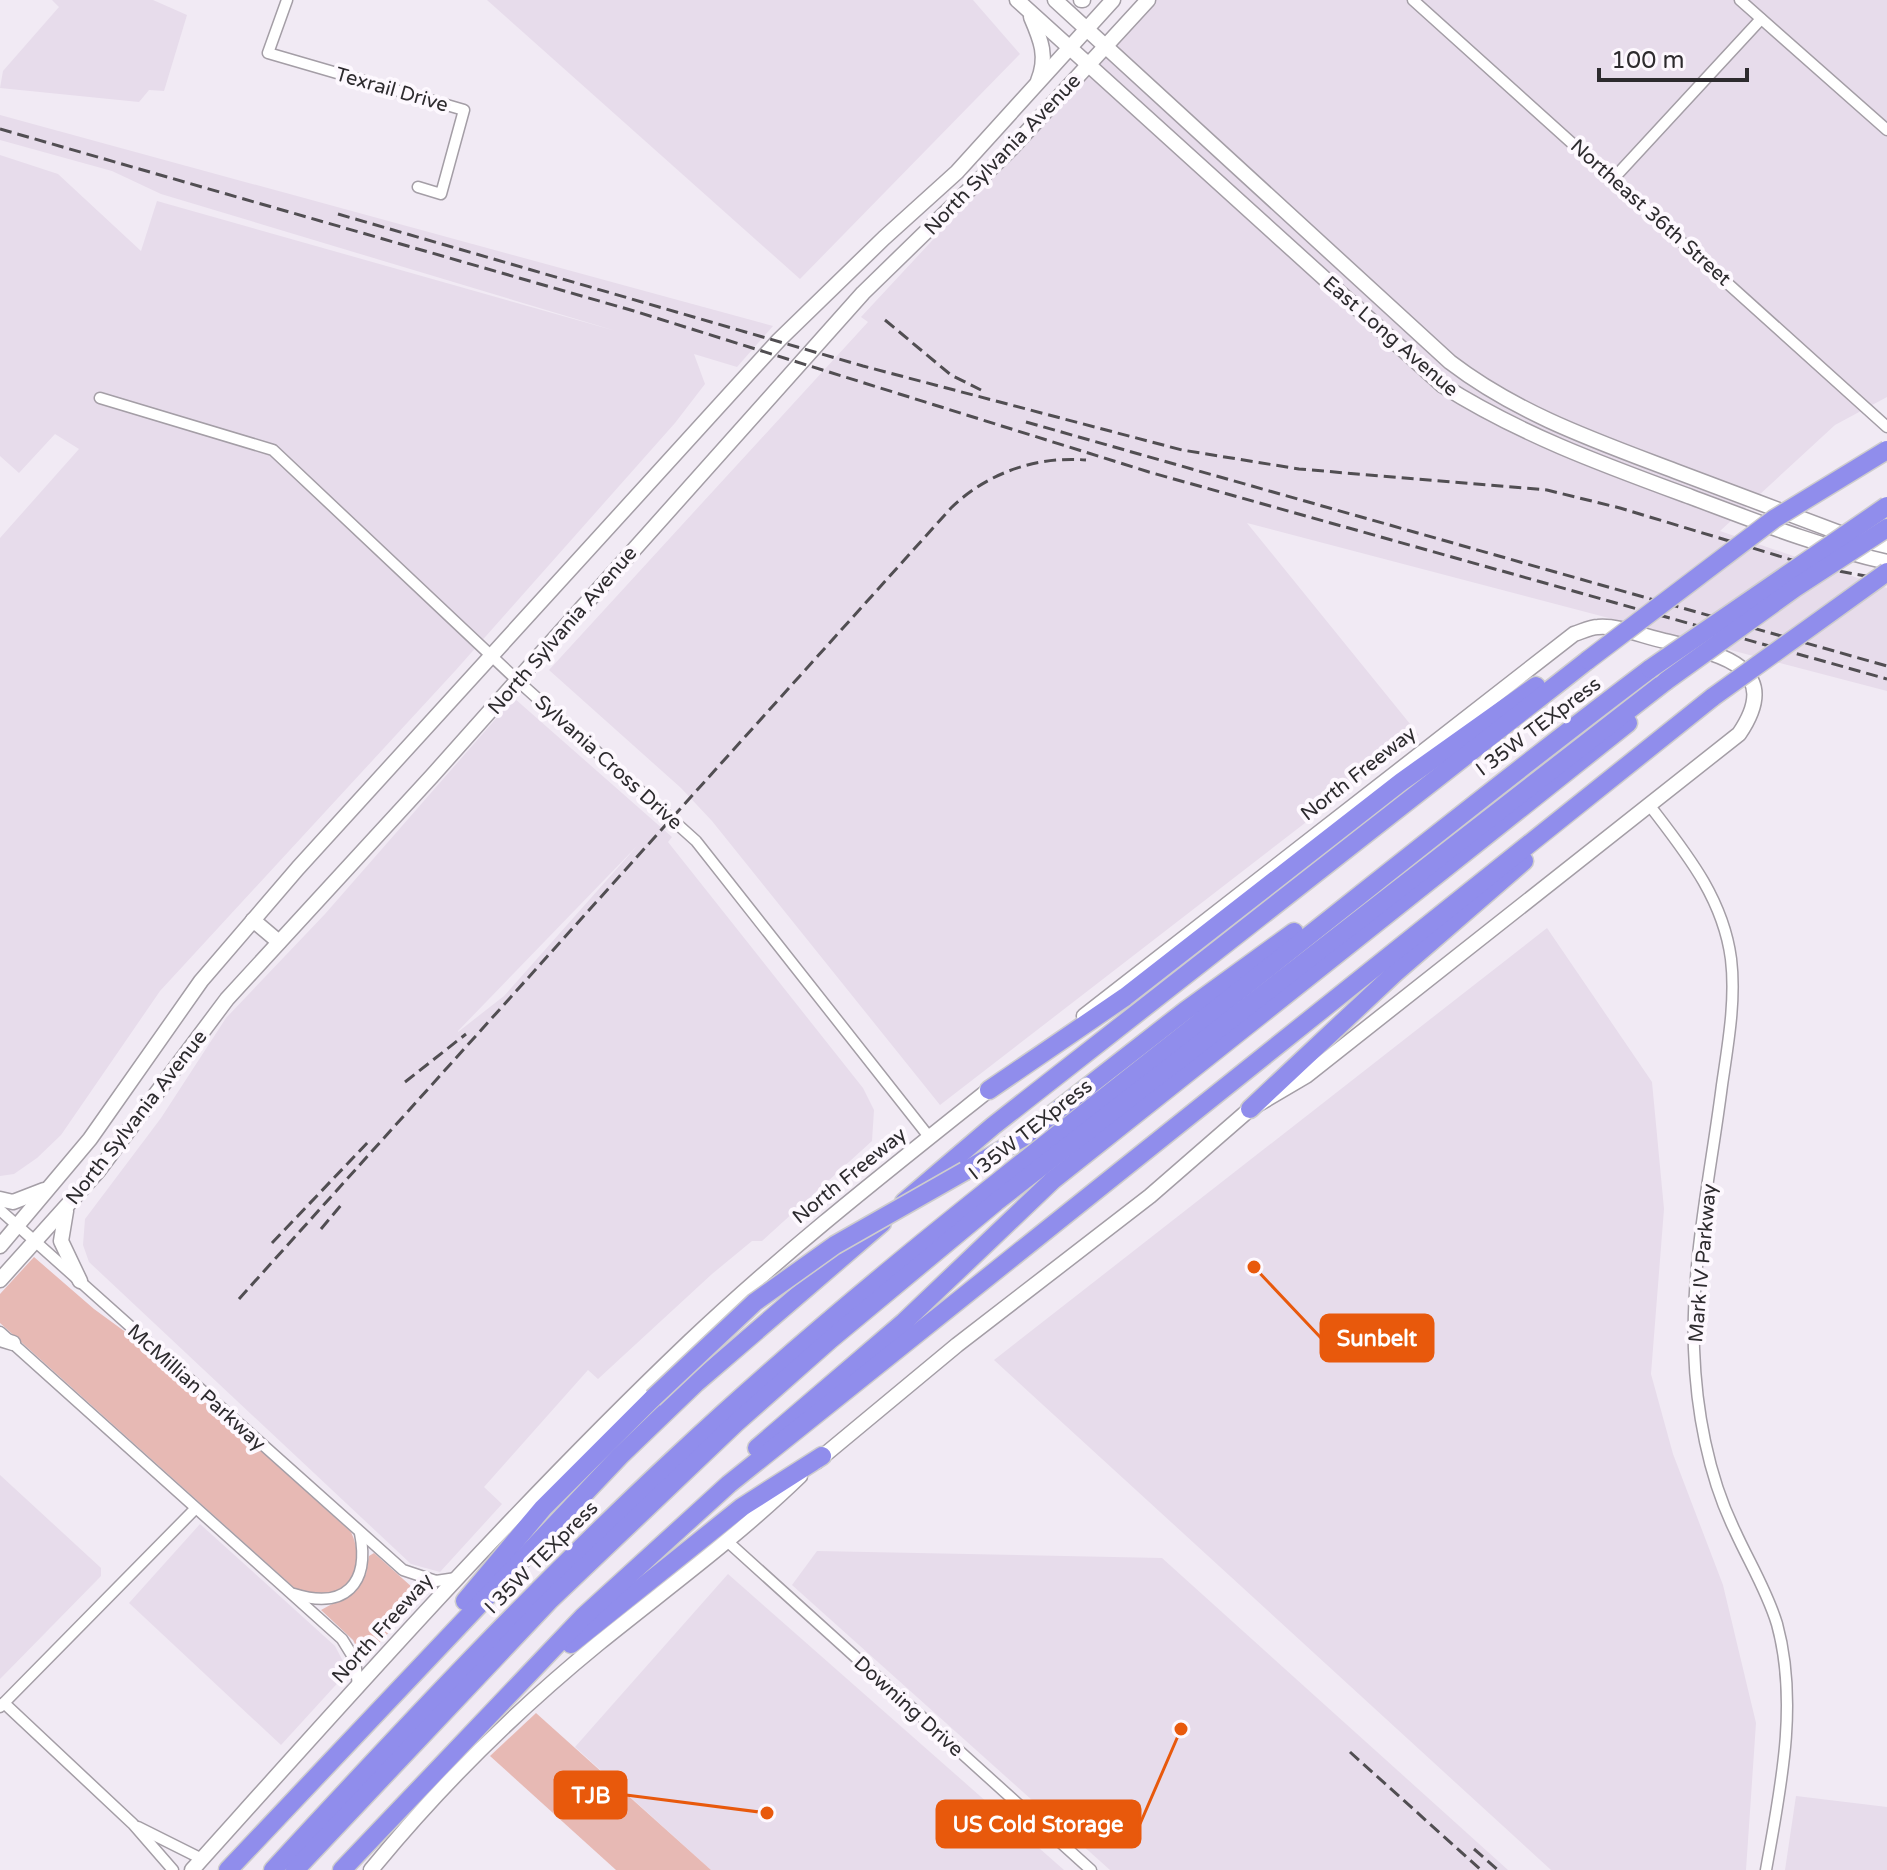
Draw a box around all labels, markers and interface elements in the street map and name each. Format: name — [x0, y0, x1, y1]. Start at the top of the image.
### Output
scale bar — [1599, 32, 1747, 82]
text: 100 m — [1611, 46, 1685, 75]
street label: Texrail Drive — [333, 62, 451, 118]
street label: North Sylvania Avenue — [919, 69, 1086, 240]
street label: Northeast 36th Street — [1565, 134, 1736, 291]
street label: East Long Avenue — [1318, 271, 1463, 402]
street label: North Sylvania Avenue — [483, 542, 642, 720]
street label: I 35W TEXpress — [1471, 672, 1606, 782]
street label: Sylvania Cross Drive — [530, 690, 687, 835]
street label: North Freeway — [1296, 721, 1421, 826]
street label: North Sylvania Avenue — [61, 1026, 212, 1210]
street label: I 35W TEXpress — [964, 1074, 1097, 1185]
street label: North Freeway — [788, 1122, 912, 1229]
street label: Mark IV Parkway — [1684, 1182, 1722, 1344]
callout: Sunbelt — [1321, 1315, 1433, 1361]
street label: McMillian Parkway — [122, 1319, 271, 1456]
text: Sunbelt — [1337, 1326, 1418, 1352]
street label: I 35W TEXpress — [480, 1496, 603, 1619]
street label: North Freeway — [327, 1569, 439, 1689]
street label: Downing Drive — [849, 1651, 968, 1762]
callout: TJB — [555, 1772, 626, 1818]
text: TJB — [571, 1783, 610, 1809]
callout: US Cold Storage — [937, 1801, 1140, 1847]
text: US Cold Storage — [952, 1812, 1124, 1838]

